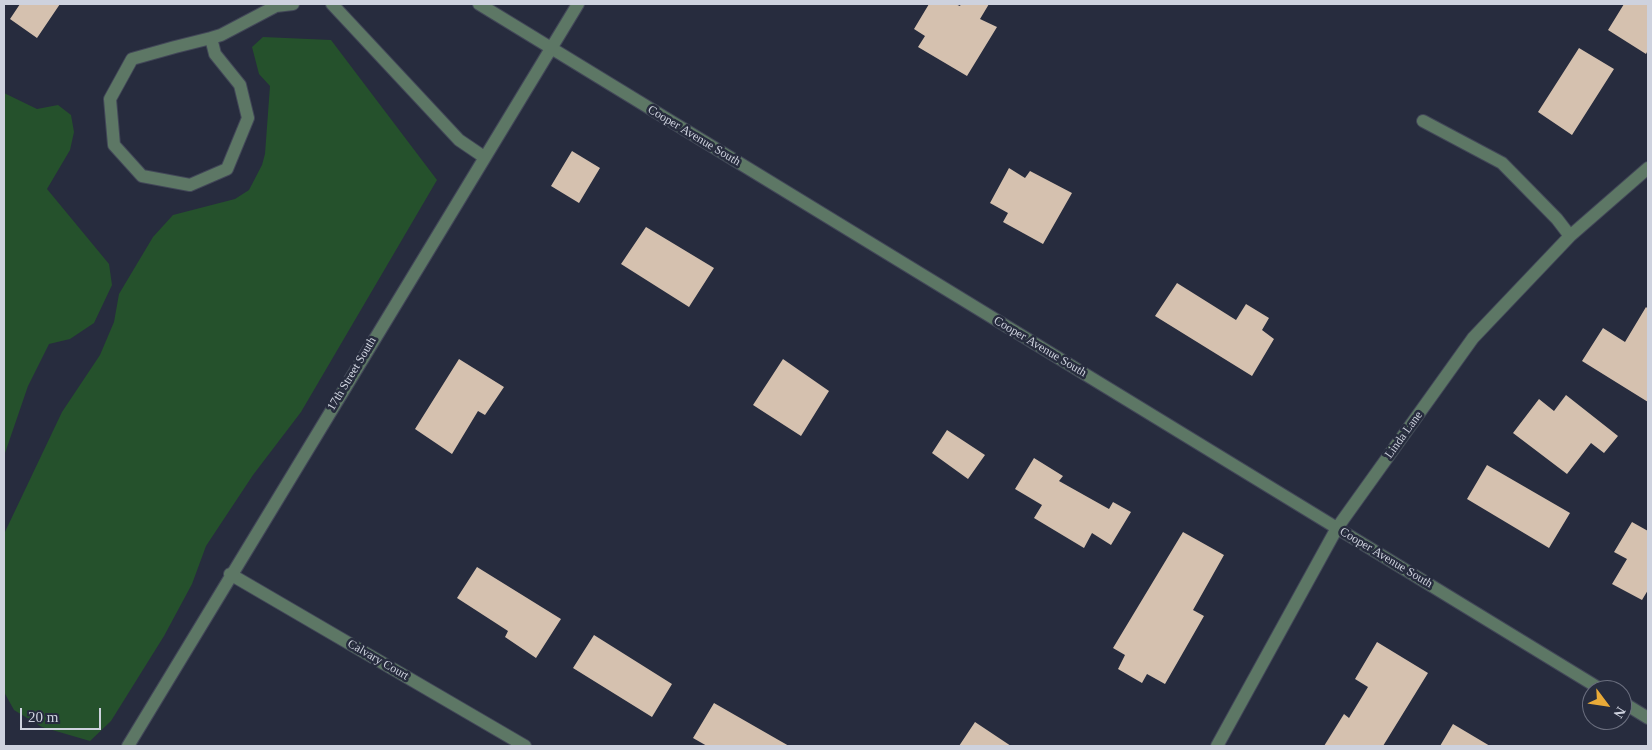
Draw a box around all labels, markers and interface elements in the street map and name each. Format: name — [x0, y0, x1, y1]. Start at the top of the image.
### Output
street label: Cooper Avenue South — [645, 103, 743, 169]
street label: Cooper Avenue South — [991, 314, 1089, 380]
street label: 17th Street South — [324, 335, 380, 413]
street label: Linda Lane — [1382, 409, 1426, 461]
street label: Cooper Avenue South — [1337, 525, 1435, 591]
street label: Calvary Court — [345, 637, 411, 683]
north arrow — [1582, 680, 1632, 730]
scale bar — [22, 698, 104, 730]
text: N — [1610, 704, 1628, 721]
text: 20 m — [28, 709, 58, 725]

